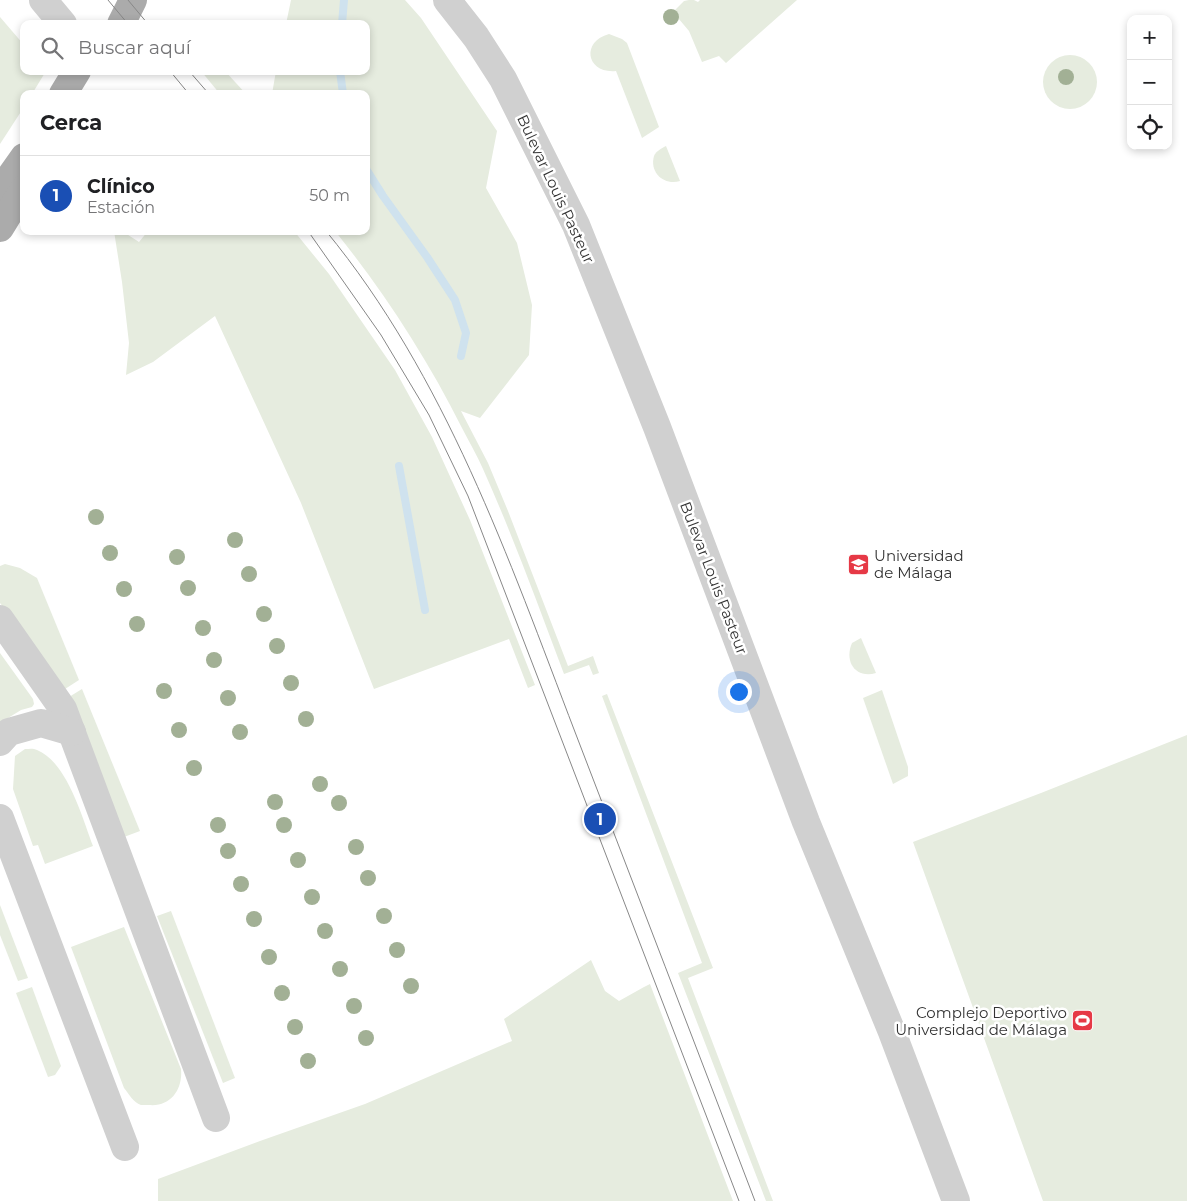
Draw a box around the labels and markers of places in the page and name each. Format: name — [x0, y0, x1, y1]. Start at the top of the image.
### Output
place label: Universidad de Málaga — [874, 546, 964, 582]
school or university icon: Universidad de Málaga — [846, 552, 870, 576]
pin: 1 — [584, 800, 616, 838]
place label: Complejo Deportivo Universidad de Málaga — [895, 1003, 1067, 1039]
sports icon: Complejo Deportivo Universidad de Málaga — [1071, 1009, 1095, 1033]

